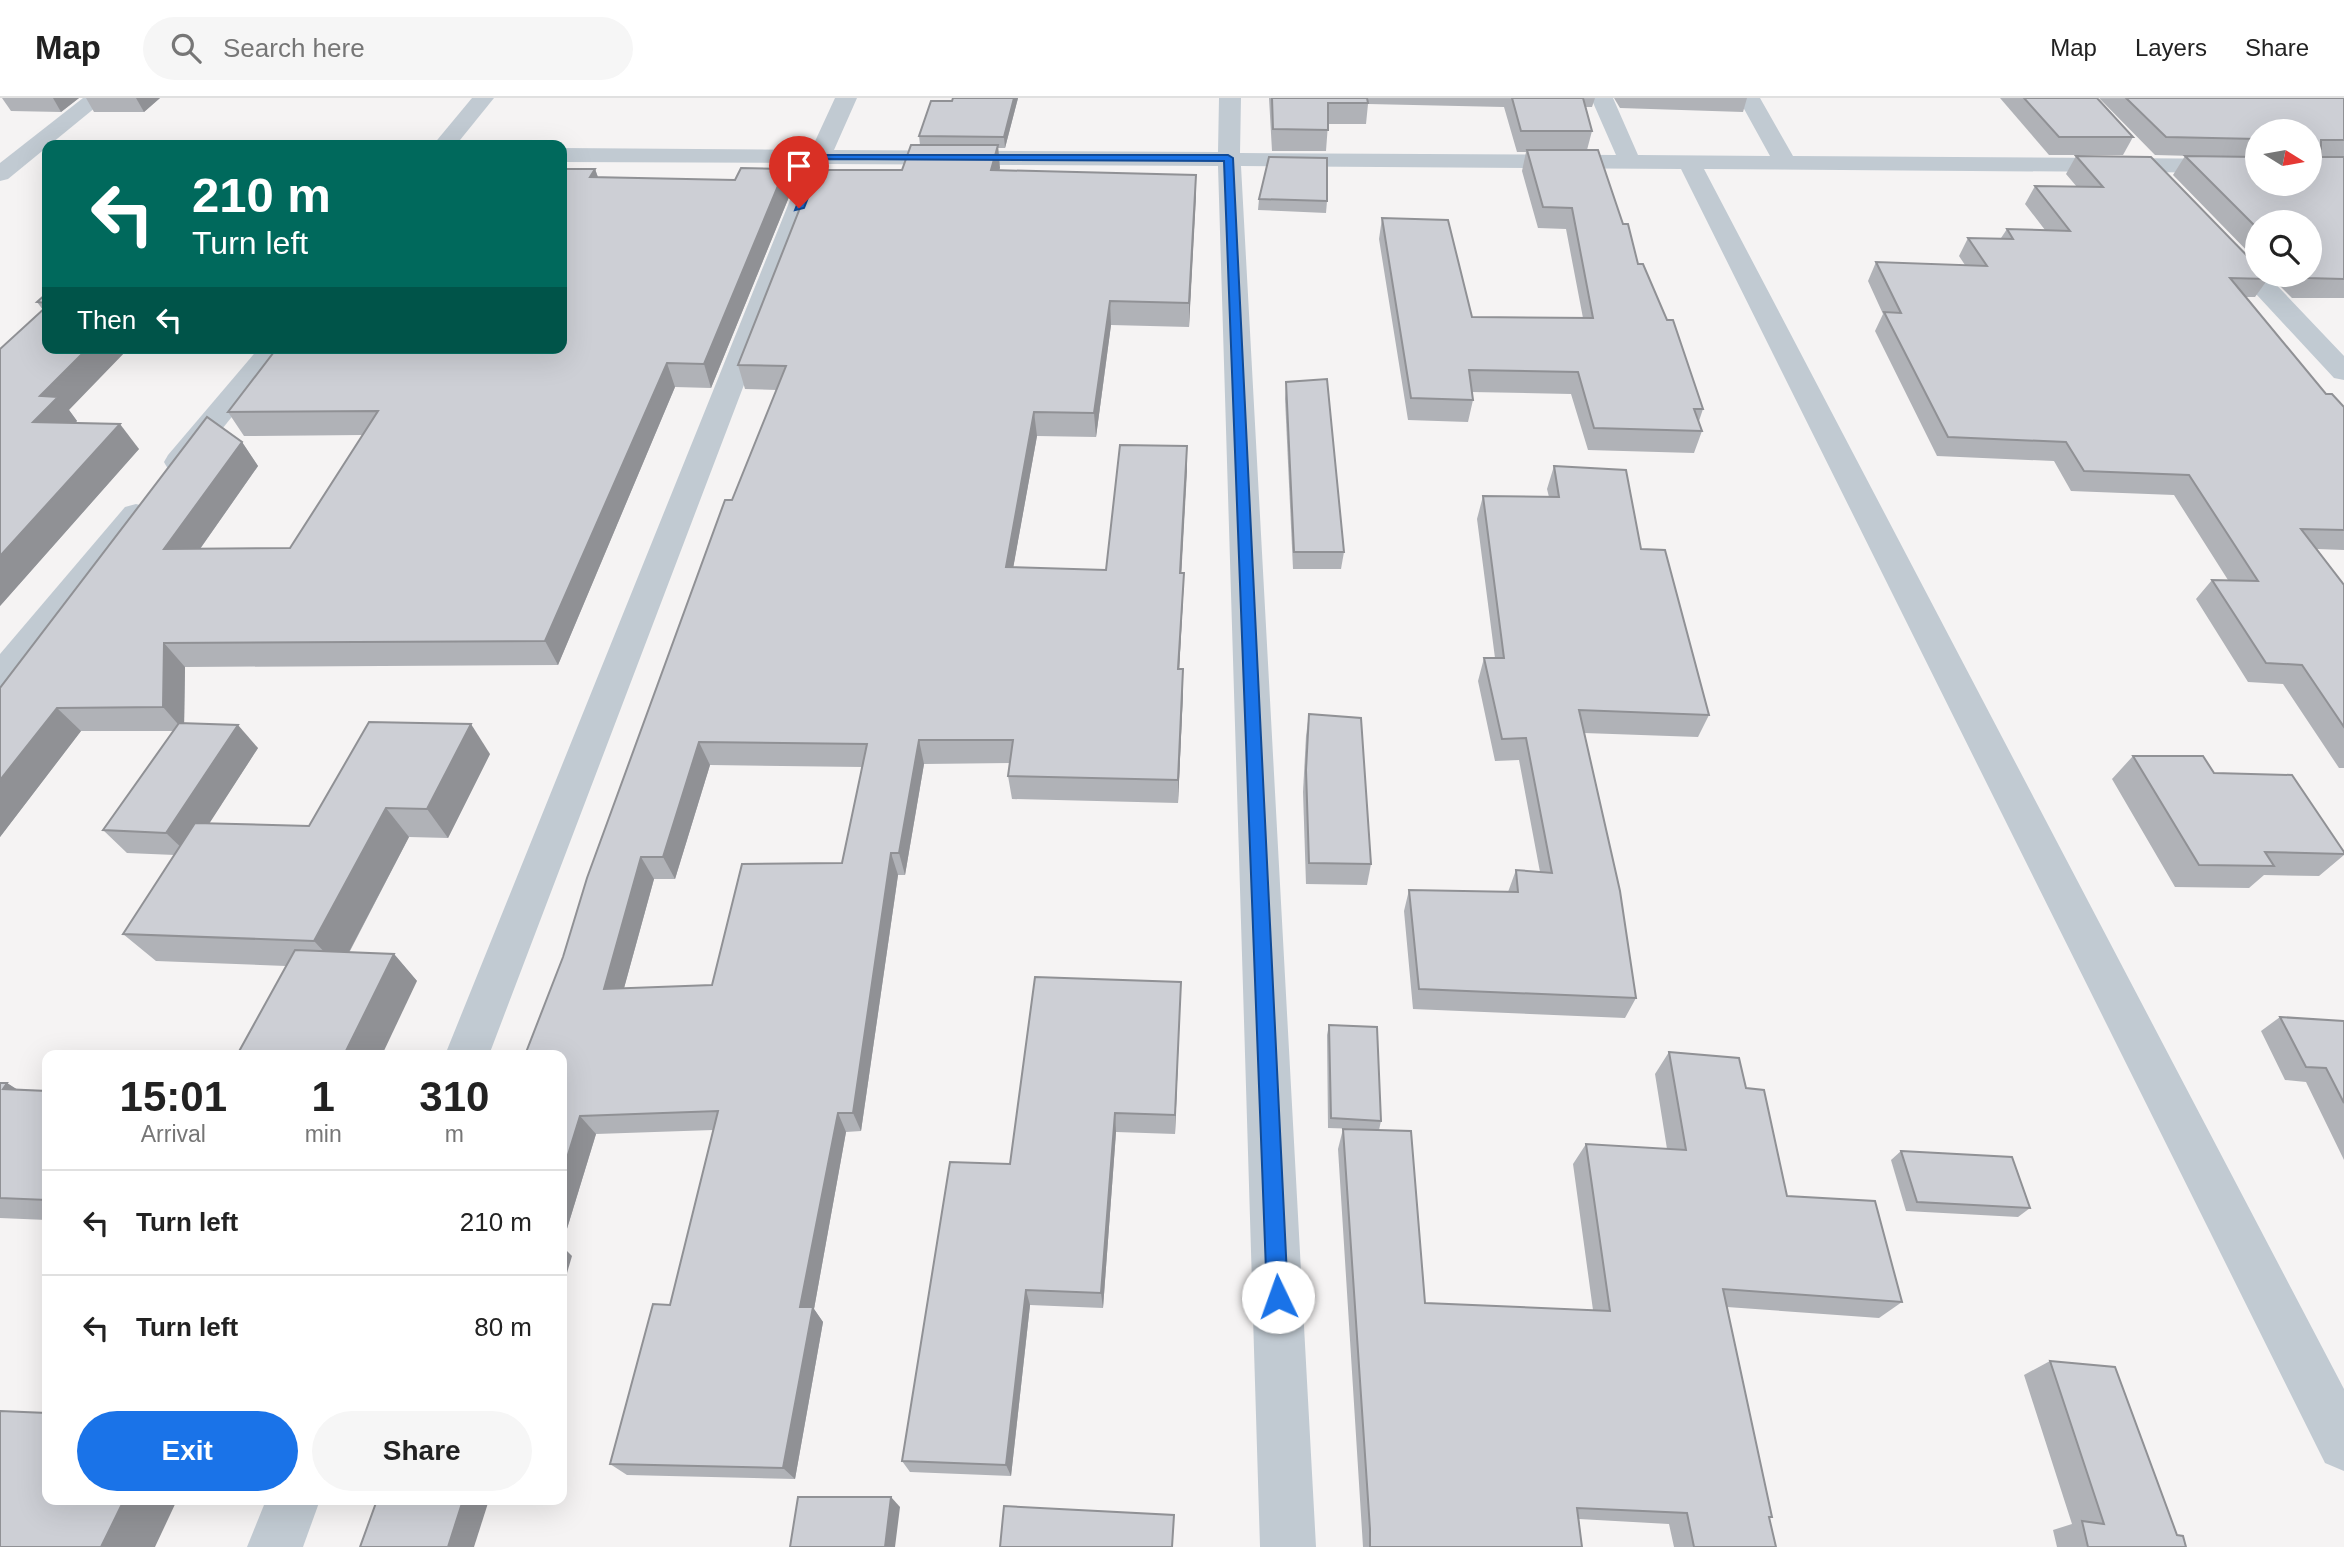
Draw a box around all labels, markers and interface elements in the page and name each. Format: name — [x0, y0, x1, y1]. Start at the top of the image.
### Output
search box — [143, 17, 633, 80]
text: Map — [35, 29, 101, 66]
icon: search — [167, 29, 205, 67]
text: Search here — [223, 33, 365, 63]
text: Map — [2050, 34, 2097, 61]
text: Layers — [2135, 34, 2207, 61]
text: Share — [2245, 34, 2309, 61]
north arrow — [2245, 119, 2322, 196]
map controls — [2245, 119, 2322, 287]
pin — [769, 136, 829, 208]
icon: arrive — [780, 147, 818, 185]
icon: left — [77, 168, 168, 259]
text: 210 m — [192, 168, 331, 222]
button: search — [2245, 210, 2322, 287]
text: Turn left — [192, 225, 308, 261]
icon: left — [150, 301, 188, 339]
text: Then — [77, 305, 136, 335]
text: 15:01 — [120, 1073, 227, 1120]
text: 1 — [311, 1073, 335, 1120]
text: 310 — [419, 1073, 489, 1120]
text: Arrival — [141, 1121, 206, 1147]
text: min — [305, 1121, 342, 1147]
text: m — [445, 1121, 464, 1147]
icon: left — [77, 1204, 115, 1242]
text: Turn left — [136, 1207, 238, 1237]
text: 210 m — [460, 1207, 532, 1237]
position arrow — [1241, 1260, 1315, 1334]
icon: left — [77, 1309, 115, 1347]
text: Turn left — [136, 1312, 238, 1342]
text: 80 m — [474, 1312, 532, 1342]
button: Exit — [77, 1411, 298, 1491]
button: Share — [312, 1411, 532, 1491]

